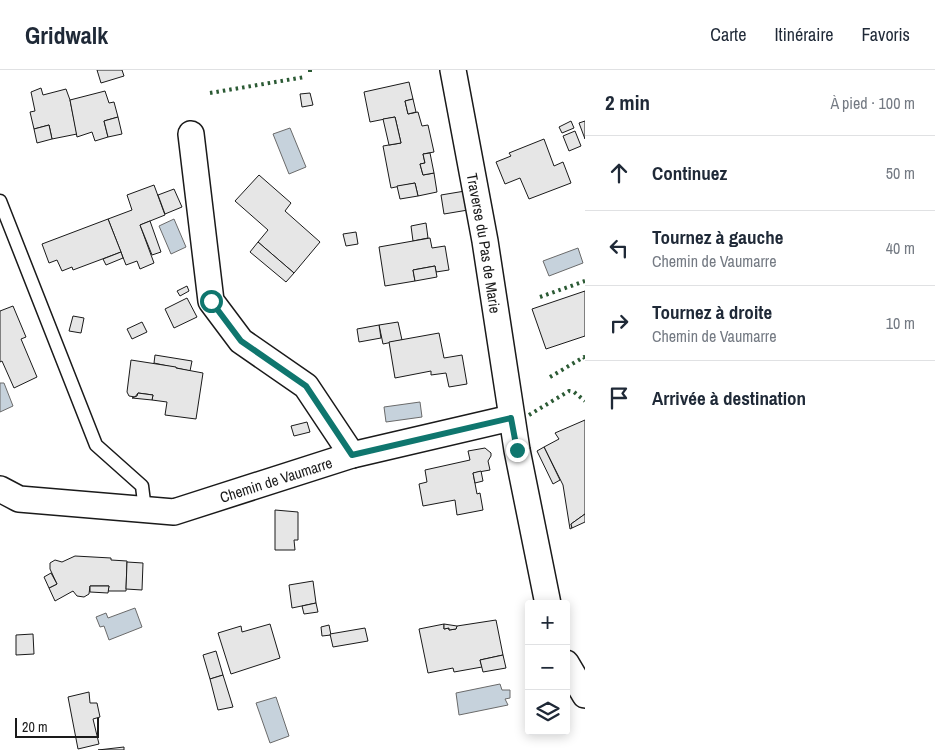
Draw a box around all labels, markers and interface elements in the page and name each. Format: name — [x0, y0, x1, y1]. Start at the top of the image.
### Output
text: Gridwalk — [25, 19, 108, 51]
text: Carte — [710, 22, 746, 47]
text: Itinéraire — [774, 22, 834, 47]
text: Favoris — [862, 22, 910, 47]
text: 2 min — [605, 88, 650, 117]
text: À pied · 100 m — [830, 92, 915, 114]
icon: ahead — [605, 159, 633, 187]
text: Continuez — [652, 160, 727, 186]
text: 50 m — [886, 162, 915, 184]
street label: Traverse du Pas de Marie — [462, 171, 506, 315]
text: Tournez à gauche — [652, 224, 783, 250]
icon: left — [605, 234, 633, 262]
text: 40 m — [886, 237, 915, 259]
text: Chemin de Vaumarre — [652, 250, 776, 272]
route start — [200, 290, 223, 313]
text: Tournez à droite — [652, 299, 772, 325]
icon: right — [605, 309, 633, 337]
text: 10 m — [886, 312, 915, 334]
text: Chemin de Vaumarre — [652, 325, 776, 347]
icon: arrive — [605, 384, 633, 412]
text: Arrivée à destination — [652, 385, 806, 411]
route end — [506, 439, 529, 462]
street label: Chemin de Vaumarre — [217, 452, 335, 507]
map controls — [525, 600, 570, 735]
button: + — [525, 600, 570, 645]
button: − — [525, 645, 570, 690]
button: layers — [525, 690, 570, 735]
scale bar — [15, 715, 99, 738]
text: 20 m — [22, 718, 48, 736]

